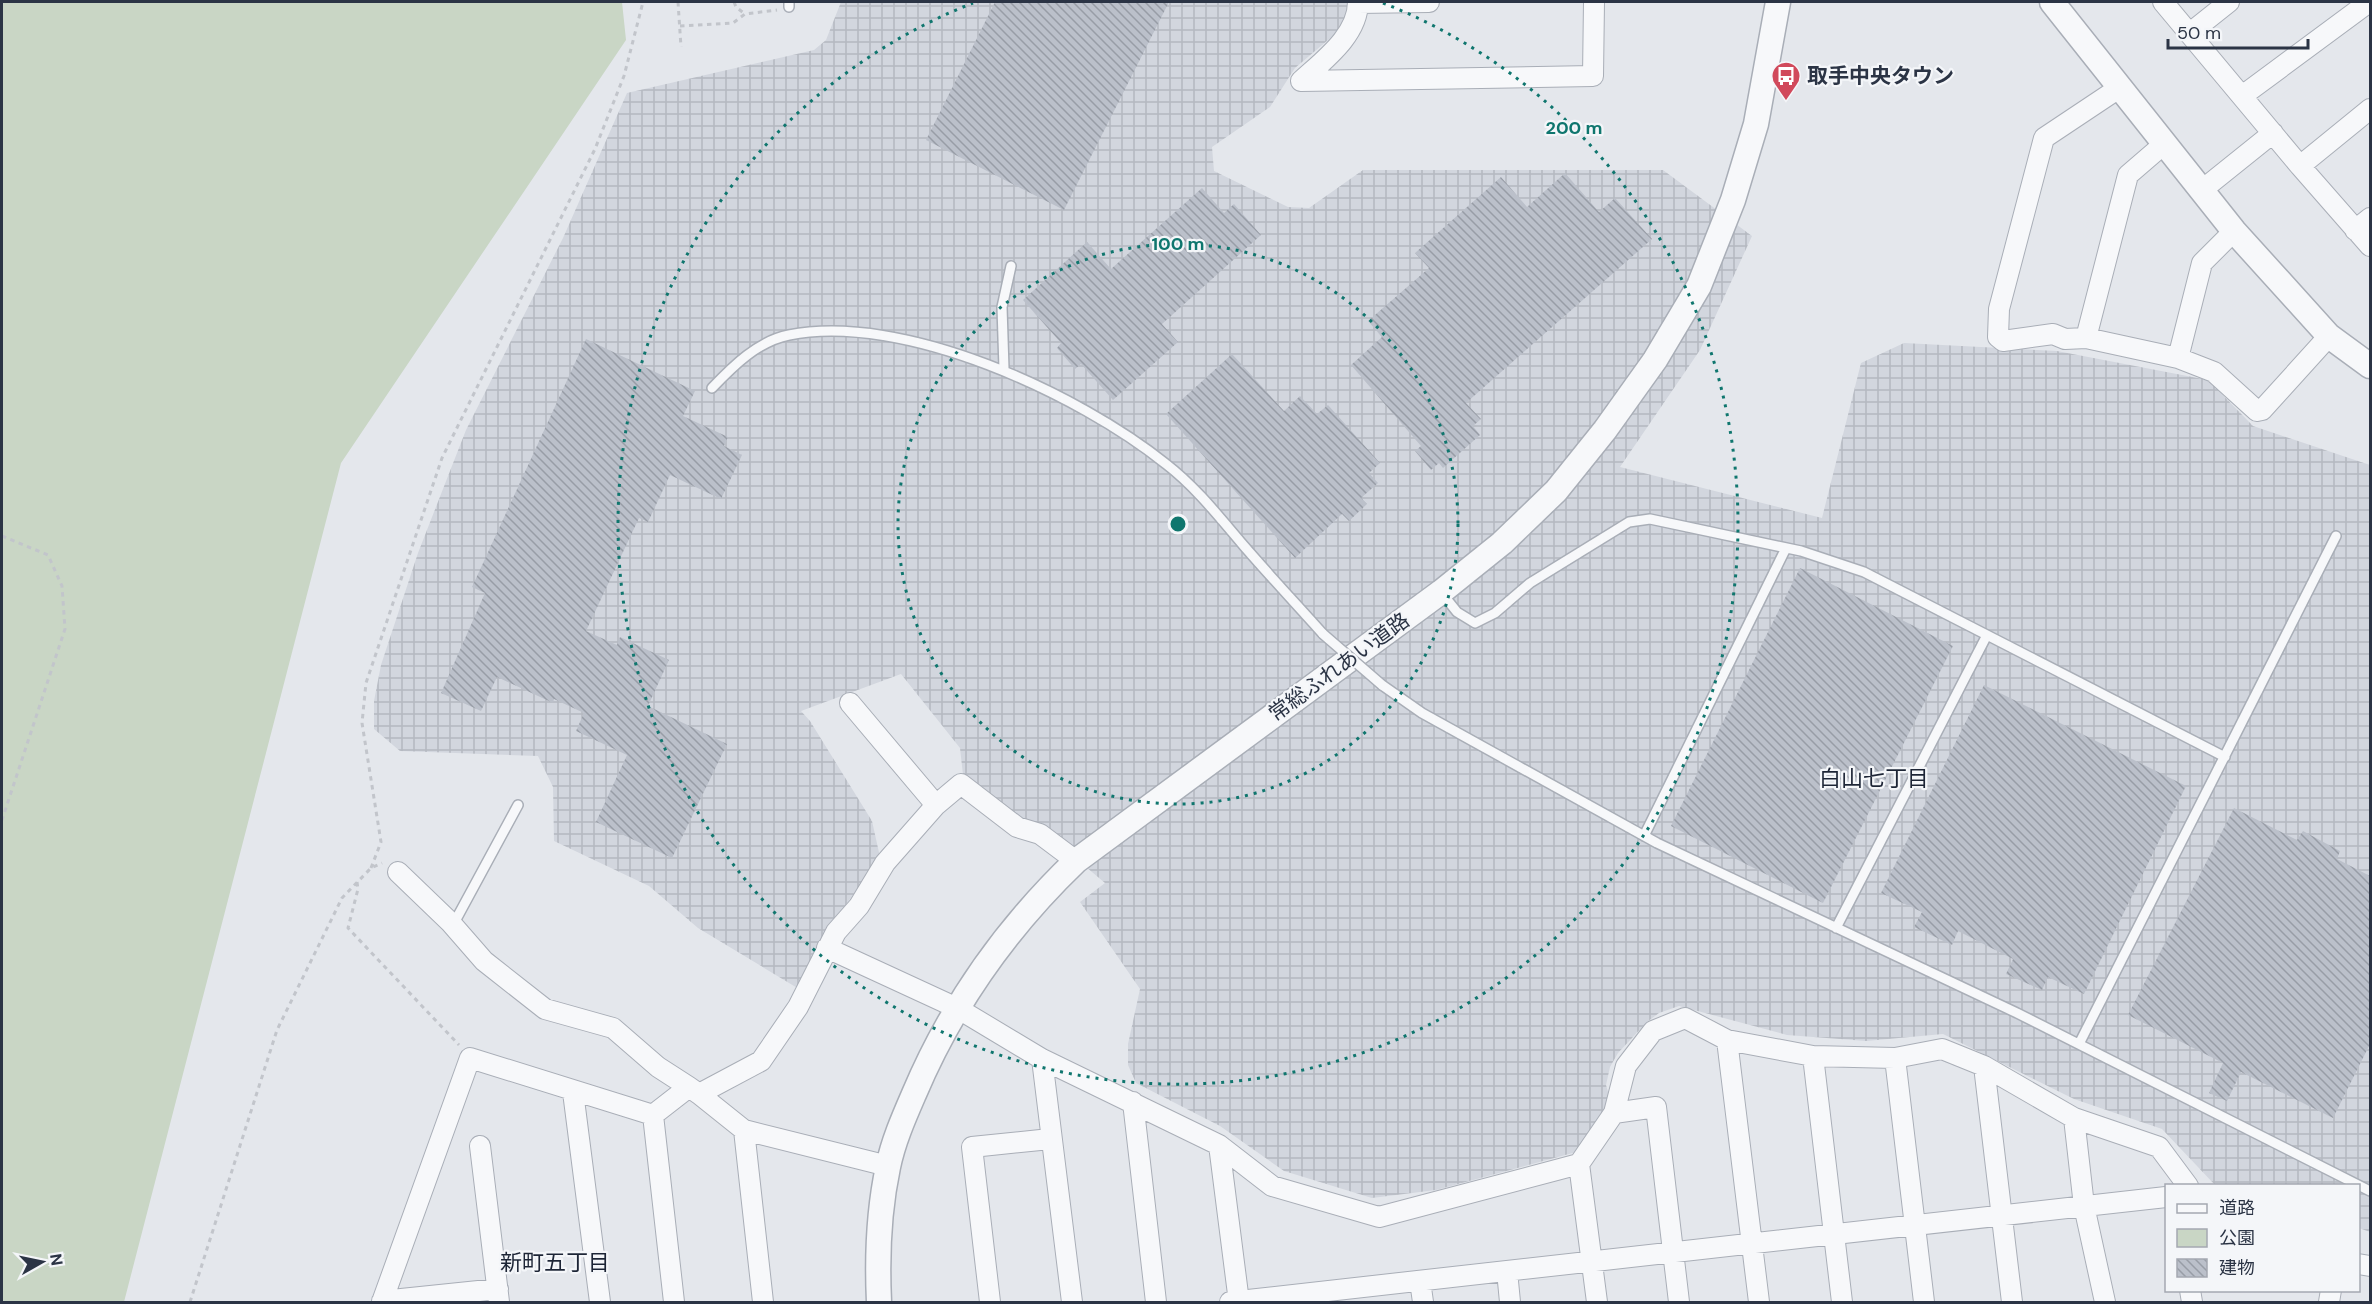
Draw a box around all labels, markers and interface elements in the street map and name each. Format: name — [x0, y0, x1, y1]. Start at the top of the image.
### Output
scale bar — [2168, 12, 2308, 50]
text: 50 m — [2177, 21, 2221, 45]
bus stop icon: 取手中央タウン — [1770, 60, 1802, 102]
place label: 取手中央タウン — [1807, 62, 1954, 90]
text: 200 m — [1546, 116, 1602, 140]
text: 100 m — [1151, 232, 1205, 256]
centre of rings — [1168, 514, 1188, 534]
street label: 常総ふれあい道路 — [1263, 606, 1415, 728]
district label: 白山七丁目 — [1819, 764, 1929, 793]
legend — [2165, 1184, 2360, 1292]
text: 道路 — [2219, 1196, 2255, 1220]
text: 公園 — [2219, 1226, 2255, 1250]
north arrow — [12, 1232, 72, 1292]
district label: 新町五丁目 — [500, 1248, 610, 1277]
text: N — [45, 1252, 68, 1267]
text: 建物 — [2219, 1256, 2255, 1280]

